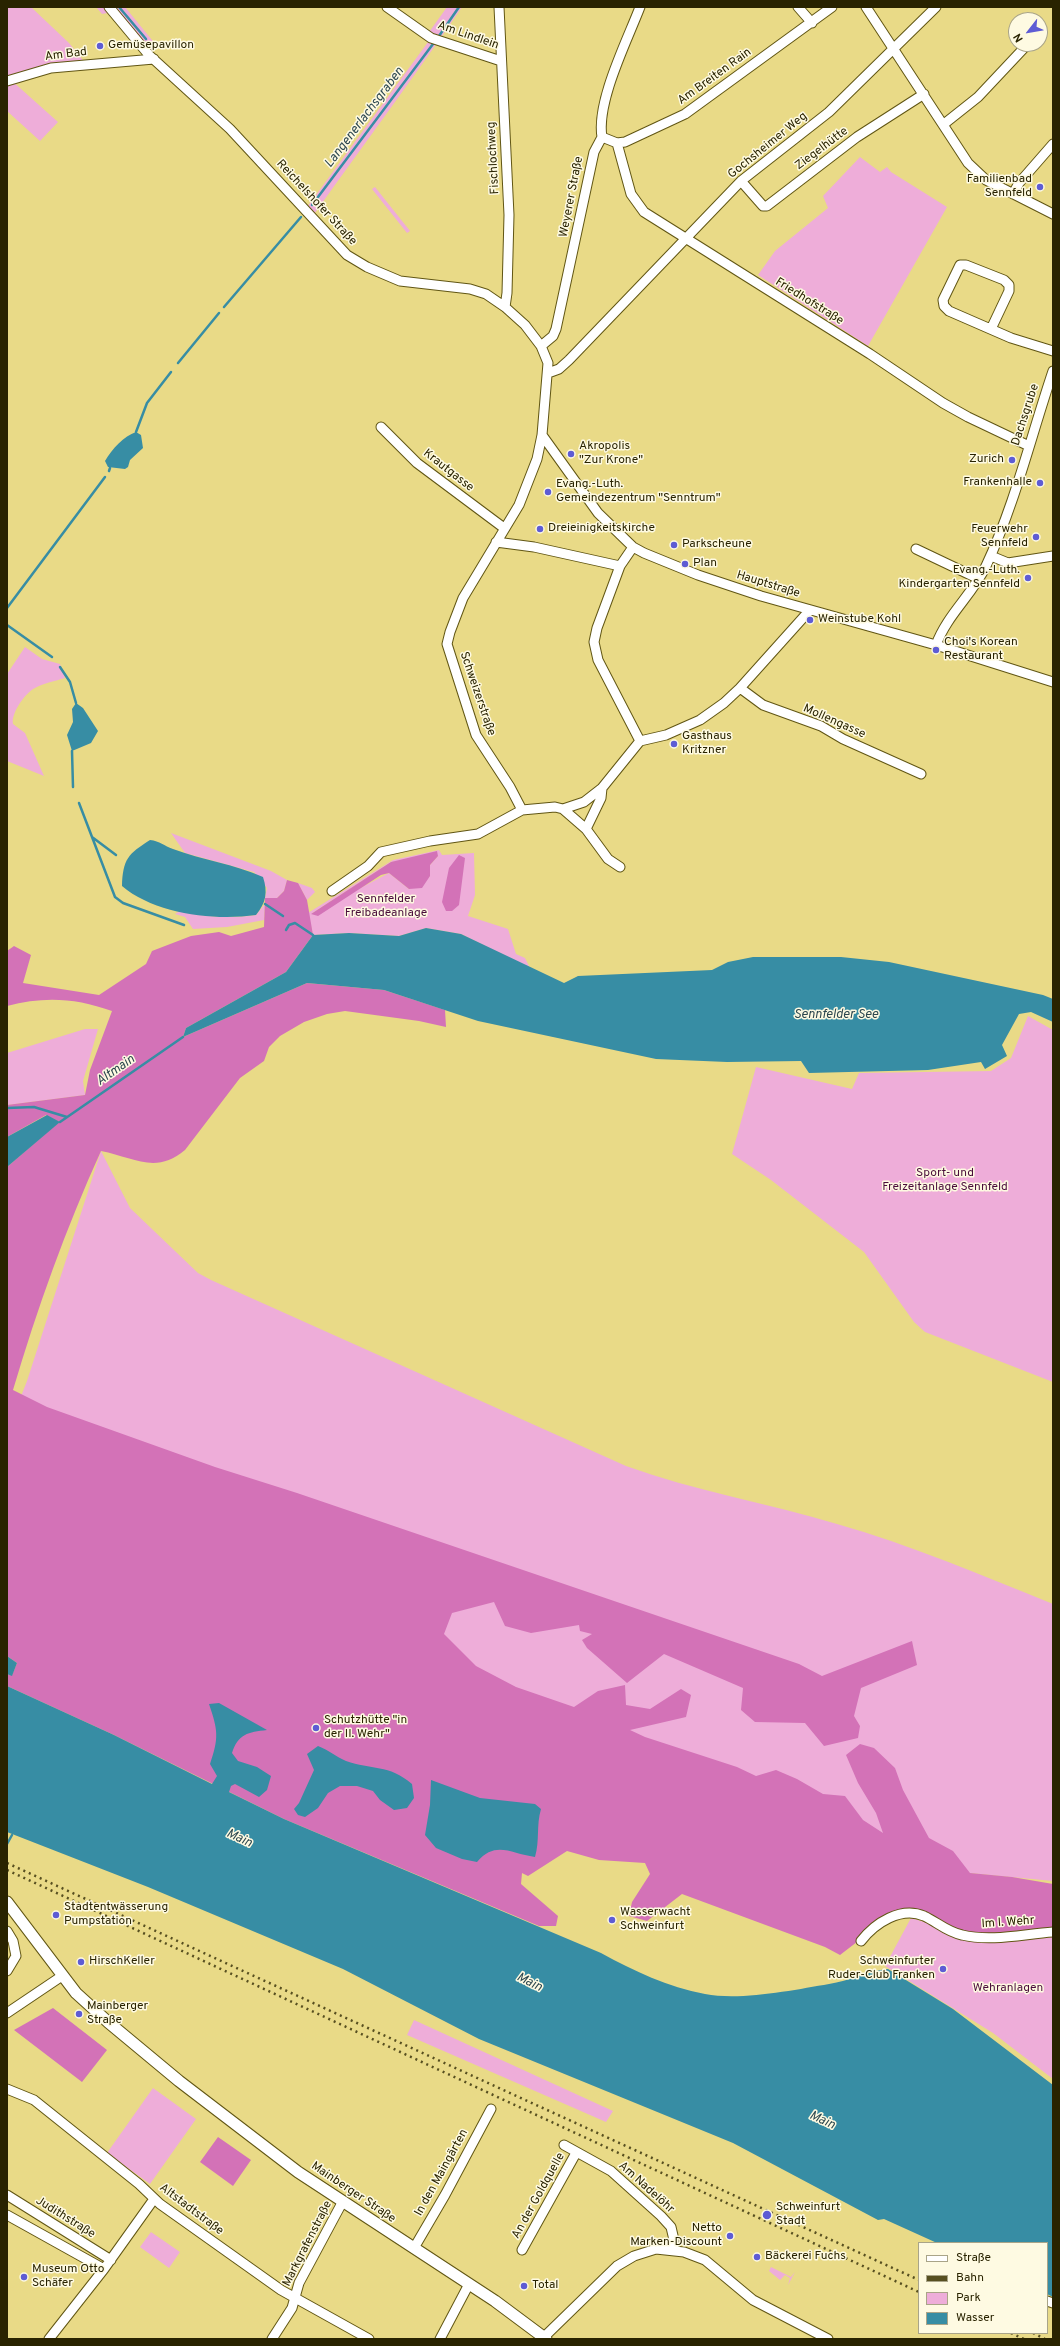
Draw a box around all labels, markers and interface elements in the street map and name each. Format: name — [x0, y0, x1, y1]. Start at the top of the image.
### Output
north arrow — [1008, 12, 1048, 52]
street label: Am Lindlein — [435, 19, 501, 53]
text: N — [1011, 31, 1027, 45]
place label: Gemüsepavillon — [108, 39, 194, 53]
marker: Gemüsepavillon — [95, 41, 105, 51]
street label: Am Bad — [44, 45, 88, 65]
street label: Am Breiten Rain — [675, 45, 755, 109]
water label: Langenerlachsgraben — [322, 65, 408, 171]
street label: Gochsheimer Weg — [726, 110, 810, 182]
street label: Fischlochweg — [485, 121, 503, 195]
street label: Ziegelhütte — [793, 124, 851, 174]
street label: Weyerer Straße — [557, 155, 587, 239]
street label: Reichelshofer Straße — [273, 157, 359, 249]
place label: Familienbad Sennfeld — [967, 173, 1032, 201]
marker: Familienbad Sennfeld — [1035, 182, 1045, 192]
street label: Friedhofstraße — [772, 275, 846, 329]
street label: Dachsgrube — [1009, 382, 1043, 448]
place label: Akropolis "Zur Krone" — [579, 440, 643, 468]
street label: Krautgasse — [420, 447, 476, 495]
marker: Akropolis "Zur Krone" — [566, 449, 576, 459]
place label: Zurich — [969, 453, 1004, 467]
marker: Zurich — [1007, 455, 1017, 465]
place label: Frankenhalle — [963, 476, 1032, 490]
place label: Evang.-Luth. Gemeindezentrum "Senntrum" — [556, 478, 721, 506]
marker: Frankenhalle — [1035, 478, 1045, 488]
marker: Evang.-Luth. Gemeindezentrum "Senntrum" — [543, 487, 553, 497]
place label: Dreieinigkeitskirche — [548, 522, 655, 536]
place label: Feuerwehr Sennfeld — [971, 523, 1028, 551]
marker: Dreieinigkeitskirche — [535, 524, 545, 534]
marker: Feuerwehr Sennfeld — [1031, 532, 1041, 542]
place label: Parkscheune — [682, 538, 752, 552]
marker: Parkscheune — [669, 540, 679, 550]
place label: Plan — [693, 557, 717, 571]
marker: Plan — [680, 559, 690, 569]
place label: Evang.-Luth. Kindergarten Sennfeld — [898, 564, 1020, 592]
street label: Hauptstraße — [734, 569, 802, 601]
marker: Evang.-Luth. Kindergarten Sennfeld — [1023, 573, 1033, 583]
place label: Weinstube Kohl — [818, 613, 901, 627]
marker: Weinstube Kohl — [805, 615, 815, 625]
place label: Choi's Korean Restaurant — [944, 636, 1018, 664]
marker: Choi's Korean Restaurant — [931, 645, 941, 655]
street label: Schweizerstraße — [456, 650, 498, 738]
street label: Mollengasse — [801, 702, 867, 742]
place label: Gasthaus Kritzner — [682, 730, 732, 758]
marker: Gasthaus Kritzner — [669, 739, 679, 749]
park label: Sennfelder Freibadeanlage — [345, 893, 427, 921]
water label: Sennfelder See — [794, 1007, 878, 1023]
water label: Altmain — [94, 1052, 138, 1090]
park label: Sport- und Freizeitanlage Sennfeld — [882, 1167, 1008, 1195]
place label: Schutzhütte "in der II. Wehr" — [324, 1714, 407, 1742]
marker: Schutzhütte "in der II. Wehr" — [311, 1723, 321, 1733]
water label: Main — [224, 1826, 254, 1852]
place label: Stadtentwässerung Pumpstation — [64, 1901, 168, 1929]
place label: Wasserwacht Schweinfurt — [620, 1906, 691, 1934]
marker: Stadtentwässerung Pumpstation — [51, 1910, 61, 1920]
street label: Im I. Wehr — [981, 1914, 1035, 1932]
marker: Wasserwacht Schweinfurt — [607, 1915, 617, 1925]
place label: HirschKeller — [89, 1955, 155, 1969]
place label: Schweinfurter Ruder-Club Franken — [828, 1955, 935, 1983]
marker: HirschKeller — [76, 1957, 86, 1967]
marker: Schweinfurter Ruder-Club Franken — [938, 1964, 948, 1974]
water label: Main — [514, 1970, 544, 1996]
park label: Wehranlagen — [973, 1982, 1043, 1996]
place label: Mainberger Straße — [87, 2000, 148, 2028]
marker: Mainberger Straße — [74, 2009, 84, 2019]
water label: Main — [807, 2108, 837, 2134]
street label: In den Maingärten — [412, 2127, 472, 2219]
street label: An der Goldquelle — [509, 2151, 569, 2241]
street label: Mainberger Straße — [308, 2159, 398, 2227]
street label: Am Nadelöhr — [615, 2159, 677, 2217]
street label: Altstadtstraße — [156, 2181, 226, 2239]
street label: Judithstraße — [33, 2194, 97, 2242]
street label: Markgrafenstraße — [280, 2199, 336, 2289]
place label: Schweinfurt Stadt — [776, 2201, 840, 2229]
marker: Schweinfurt Stadt — [761, 2209, 773, 2221]
place label: Netto Marken-Discount — [630, 2222, 722, 2250]
marker: Netto Marken-Discount — [725, 2231, 735, 2241]
legend — [918, 2242, 1048, 2334]
place label: Bäckerei Fuchs — [765, 2250, 846, 2264]
text: Straße — [956, 2250, 991, 2266]
marker: Bäckerei Fuchs — [752, 2252, 762, 2262]
place label: Museum Otto Schäfer — [32, 2263, 104, 2291]
text: Bahn — [956, 2270, 984, 2286]
marker: Museum Otto Schäfer — [19, 2272, 29, 2282]
place label: Total — [532, 2279, 558, 2293]
marker: Total — [519, 2281, 529, 2291]
text: Park — [956, 2290, 981, 2306]
text: Wasser — [956, 2310, 994, 2326]

